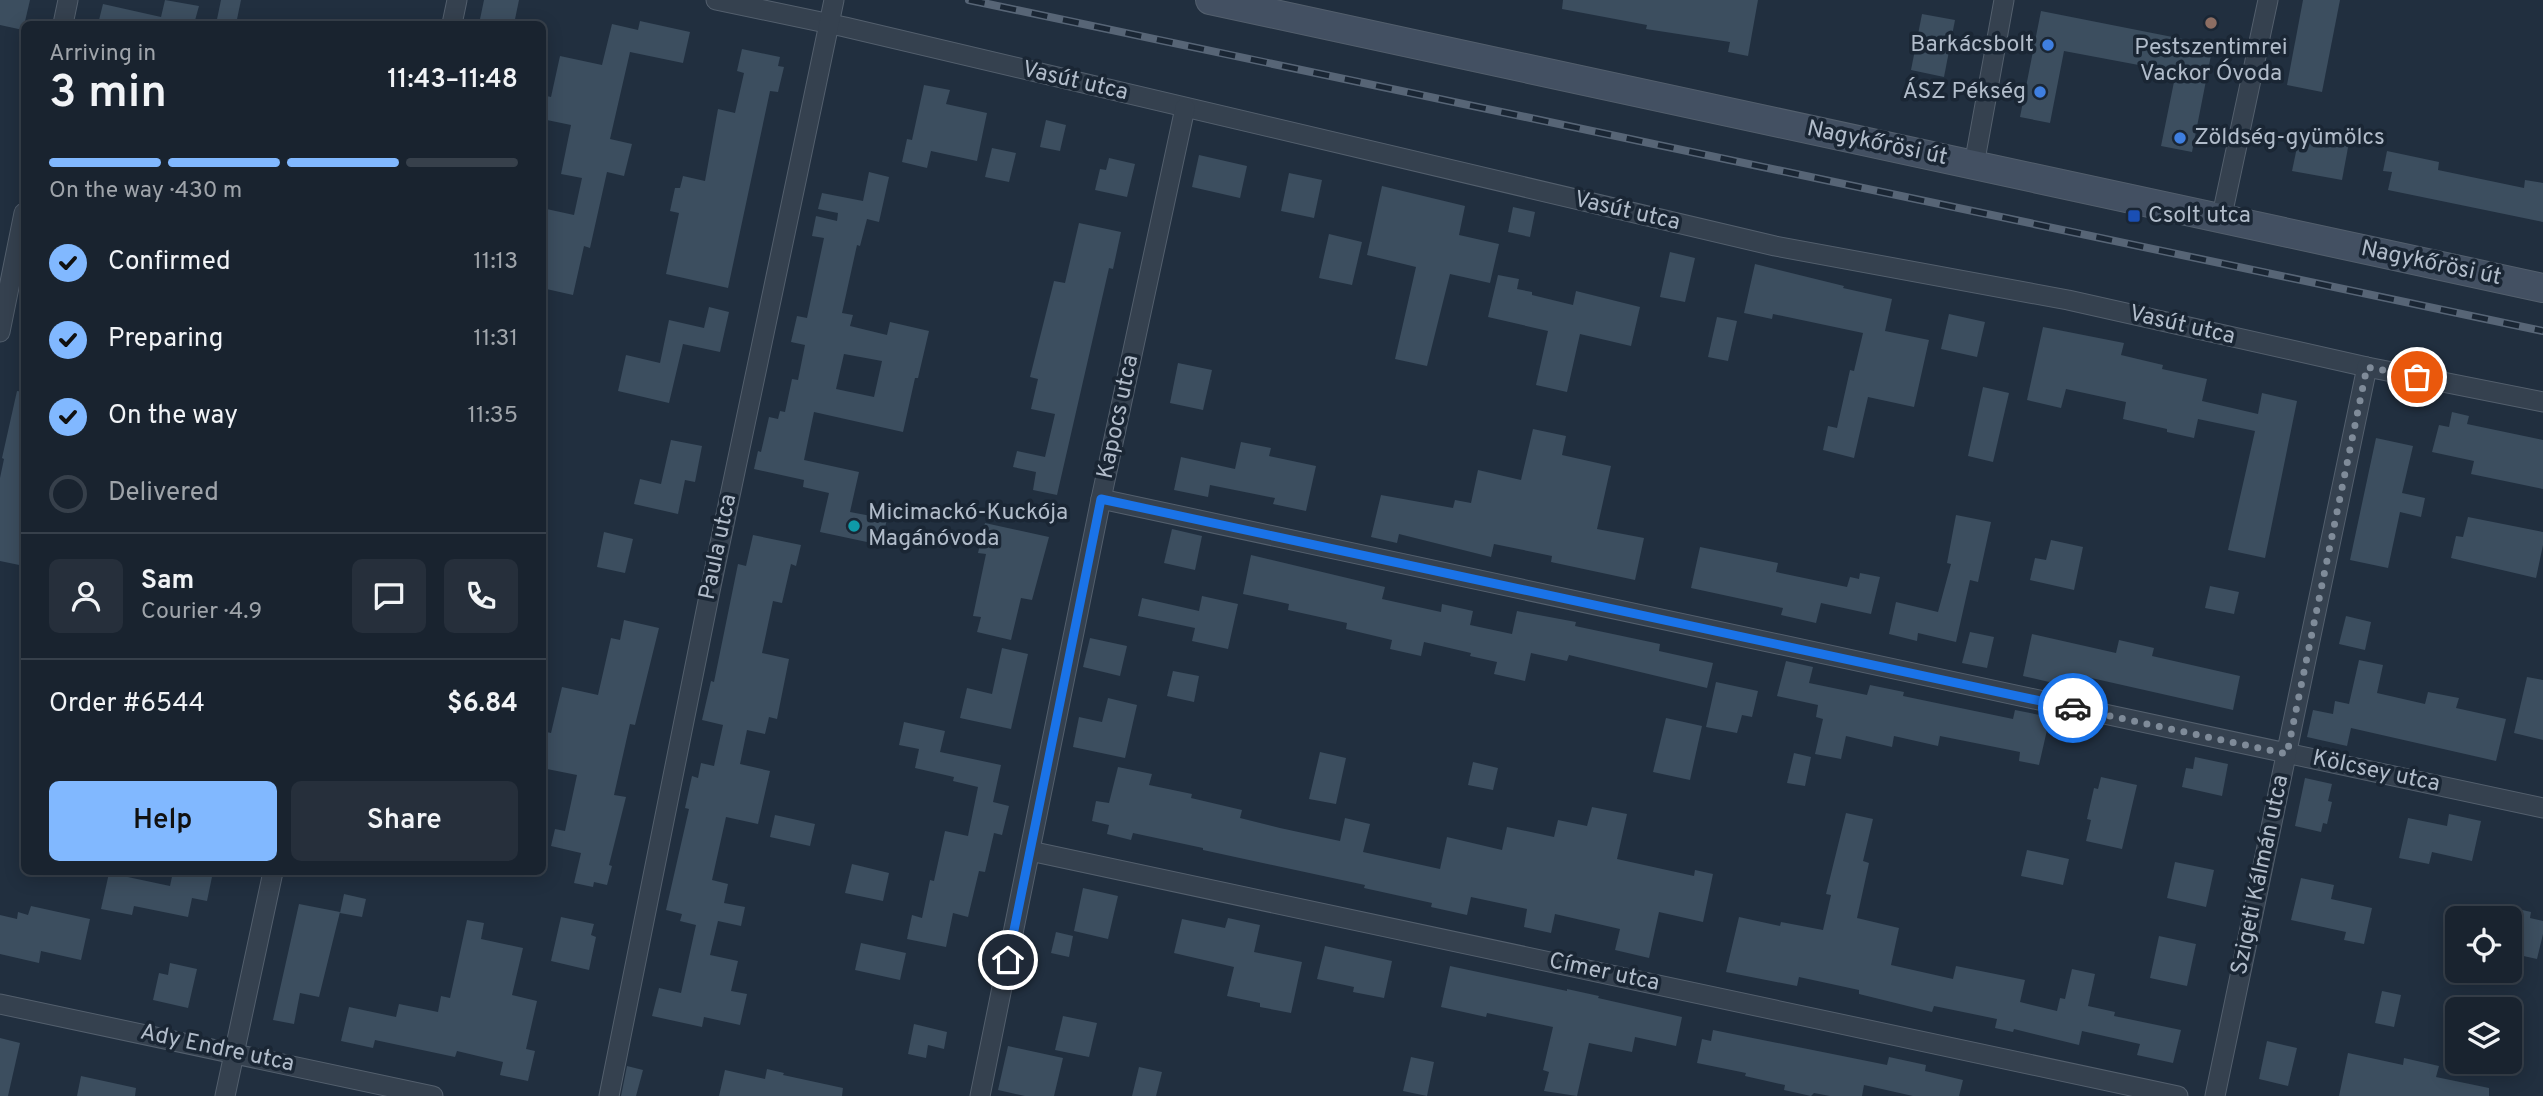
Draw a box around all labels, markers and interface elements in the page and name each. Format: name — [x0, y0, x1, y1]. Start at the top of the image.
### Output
marker: Pestszentimrei Vackor Óvoda — [2203, 15, 2219, 31]
place label: Barkácsbolt — [1910, 31, 2034, 60]
place label: Pestszentimrei Vackor Óvoda — [2134, 34, 2288, 89]
marker: Barkácsbolt — [2040, 37, 2056, 53]
text: Arriving in — [49, 40, 156, 69]
street label: Vasút utca — [1019, 56, 1131, 108]
text: 11:43–11:48 — [387, 64, 518, 97]
text: 3 min — [49, 65, 167, 124]
place label: ÁSZ Pékség — [1902, 77, 2026, 107]
marker: ÁSZ Pékség — [2032, 84, 2048, 100]
street label: Nagykőrösi út — [1804, 115, 1950, 173]
place label: Zöldség-gyümölcs — [2194, 124, 2385, 153]
marker: Zöldség-gyümölcs — [2172, 130, 2188, 146]
text: On the way · 430 m — [49, 177, 242, 206]
street label: Vasút utca — [1571, 186, 1683, 238]
place label: Csolt utca — [2148, 202, 2251, 231]
marker: Csolt utca — [2126, 208, 2142, 224]
street label: Nagykőrösi út — [2358, 235, 2504, 293]
icon: check — [49, 244, 87, 282]
text: Confirmed — [108, 246, 231, 279]
text: 11:13 — [473, 248, 518, 277]
street label: Vasút utca — [2126, 300, 2238, 352]
icon: check — [49, 321, 87, 359]
text: Preparing — [108, 323, 223, 356]
text: 11:31 — [473, 325, 518, 354]
pin — [2387, 347, 2447, 407]
street label: Kapocs utca — [1092, 352, 1146, 482]
icon: bag — [2398, 358, 2436, 396]
icon: check — [49, 398, 87, 436]
text: On the way — [108, 400, 238, 433]
text: 11:35 — [468, 402, 518, 431]
text: Delivered — [108, 477, 219, 510]
street label: Paula utca — [694, 491, 744, 603]
place label: Micimackó-Kuckója Magánóvoda — [868, 499, 1068, 554]
marker: Micimackó-Kuckója Magánóvoda — [846, 518, 862, 534]
button: person — [49, 559, 123, 633]
button: chat — [352, 559, 426, 633]
button: phone — [444, 559, 518, 633]
text: Sam — [141, 565, 194, 598]
text: Courier · 4.9 — [141, 598, 262, 627]
courier — [2038, 673, 2108, 743]
text: Order #6544 — [49, 688, 205, 721]
text: $6.84 — [447, 688, 518, 721]
icon: car — [2054, 689, 2092, 727]
street label: Kölcsey utca — [2310, 744, 2442, 800]
street label: Szigeti Kálmán utca — [2226, 772, 2296, 978]
button: Help — [49, 781, 277, 861]
button: Share — [291, 781, 518, 861]
map controls — [2445, 906, 2522, 1074]
button: locate — [2445, 906, 2522, 983]
pin — [978, 930, 1038, 990]
icon: home — [989, 941, 1027, 979]
street label: Címer utca — [1546, 947, 1662, 999]
button: layers — [2445, 997, 2522, 1074]
street label: Ady Endre utca — [137, 1019, 297, 1079]

